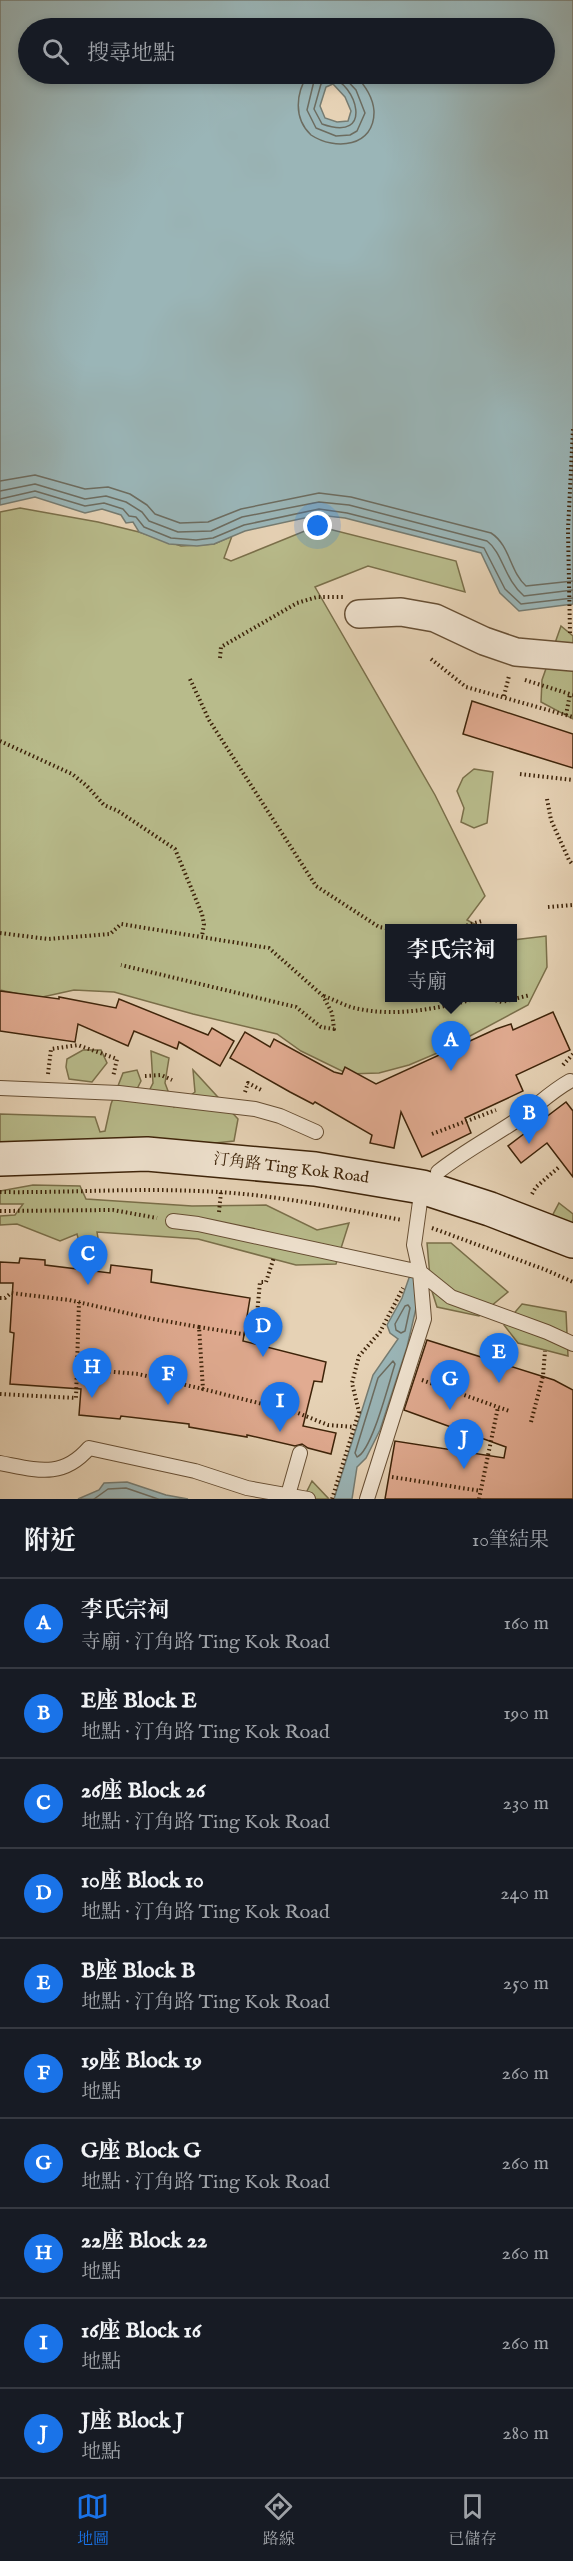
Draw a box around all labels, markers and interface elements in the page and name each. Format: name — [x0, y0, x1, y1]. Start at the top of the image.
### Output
search box — [18, 18, 555, 84]
icon: search — [39, 35, 72, 68]
text: 搜尋地點 — [87, 40, 175, 68]
your location — [303, 511, 332, 540]
popup — [385, 924, 517, 1002]
text: 李氏宗祠 — [407, 937, 495, 965]
text: 寺廟 — [407, 970, 447, 995]
pin: A — [432, 1022, 470, 1071]
pin: B — [510, 1094, 548, 1144]
street label: 汀角路 Ting Kok Road — [212, 1150, 370, 1189]
pin: C — [68, 1236, 107, 1285]
pin: D — [244, 1308, 282, 1357]
pin: E — [480, 1334, 518, 1383]
pin: H — [72, 1348, 112, 1398]
pin: F — [148, 1356, 188, 1405]
pin: G — [430, 1360, 470, 1410]
pin: I — [260, 1382, 300, 1432]
pin: J — [444, 1420, 484, 1469]
text: 附近 — [24, 1525, 76, 1558]
text: 10筆結果 — [472, 1528, 549, 1553]
text: 李氏宗祠 — [81, 1597, 169, 1625]
text: A — [37, 1611, 50, 1636]
text: 160 m — [503, 1611, 549, 1636]
text: 寺廟 · 汀角路 Ting Kok Road — [81, 1630, 330, 1655]
text: E座 Block E — [81, 1687, 197, 1715]
text: B — [37, 1701, 50, 1726]
text: 190 m — [503, 1701, 549, 1726]
text: 地點 · 汀角路 Ting Kok Road — [81, 1720, 330, 1745]
text: 26座 Block 26 — [81, 1777, 205, 1805]
text: C — [36, 1791, 51, 1816]
text: 230 m — [503, 1791, 549, 1816]
text: 地點 · 汀角路 Ting Kok Road — [81, 1810, 330, 1835]
text: 10座 Block 10 — [81, 1867, 204, 1895]
text: D — [35, 1881, 52, 1906]
text: 240 m — [500, 1881, 549, 1906]
text: 地點 · 汀角路 Ting Kok Road — [81, 1900, 330, 1925]
text: B座 Block B — [81, 1957, 195, 1985]
text: E — [37, 1971, 50, 1996]
text: 250 m — [503, 1971, 549, 1996]
text: 地點 · 汀角路 Ting Kok Road — [81, 1990, 330, 2015]
text: 19座 Block 19 — [81, 2047, 202, 2075]
text: F — [37, 2061, 50, 2086]
text: 260 m — [502, 2061, 549, 2086]
text: 地點 — [81, 2080, 121, 2105]
text: G座 Block G — [81, 2137, 201, 2165]
text: G — [36, 2151, 51, 2176]
text: 260 m — [502, 2151, 549, 2176]
text: 地點 · 汀角路 Ting Kok Road — [81, 2170, 330, 2195]
text: 22座 Block 22 — [81, 2227, 207, 2255]
text: H — [35, 2241, 52, 2266]
text: 260 m — [502, 2241, 549, 2266]
text: 地點 — [81, 2260, 121, 2285]
text: 16座 Block 16 — [81, 2317, 201, 2345]
text: I — [39, 2331, 48, 2356]
text: 260 m — [502, 2331, 549, 2356]
text: 地點 — [81, 2350, 121, 2375]
text: J座 Block J — [81, 2407, 184, 2435]
text: J — [39, 2421, 48, 2446]
text: 280 m — [502, 2421, 549, 2446]
text: 地點 — [81, 2440, 121, 2465]
tab: 地圖 — [76, 2490, 109, 2550]
tab: 路線 — [262, 2490, 295, 2550]
tab: 已儲存 — [448, 2490, 496, 2550]

